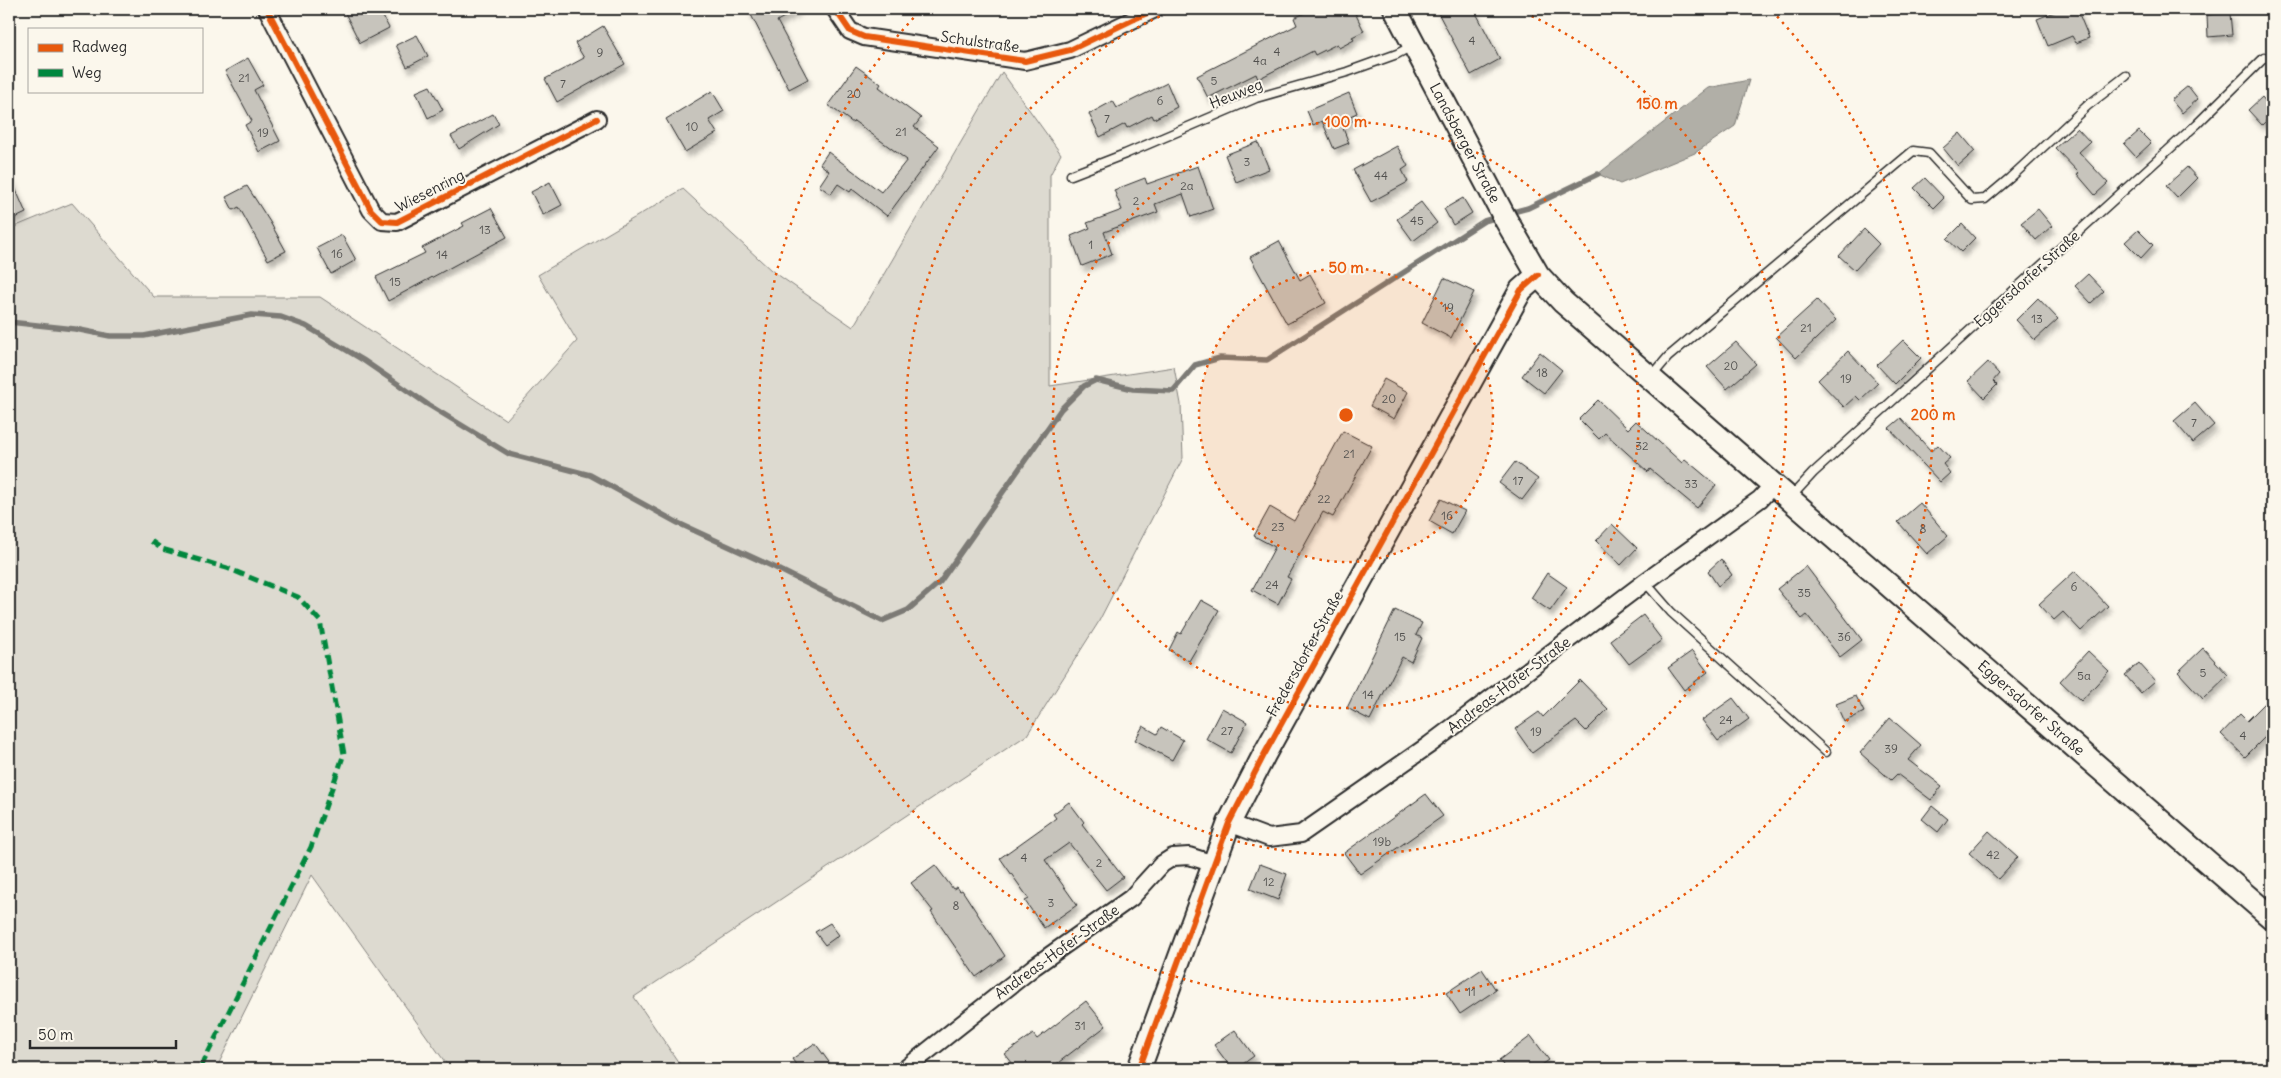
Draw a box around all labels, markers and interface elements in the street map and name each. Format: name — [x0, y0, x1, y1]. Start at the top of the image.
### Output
street label: Schulstraße — [939, 27, 1021, 56]
legend — [28, 28, 202, 92]
house number: 4 — [1469, 33, 1476, 48]
text: Radweg — [72, 37, 127, 56]
house number: 4 — [1274, 44, 1281, 59]
house number: 9 — [597, 45, 604, 60]
house number: 4a — [1253, 53, 1267, 68]
text: Weg — [72, 63, 102, 82]
house number: 21 — [238, 70, 250, 85]
house number: 5 — [1211, 73, 1218, 88]
street label: Heuweg — [1206, 74, 1265, 113]
house number: 7 — [560, 76, 566, 91]
street label: Landsberger Straße — [1426, 79, 1505, 206]
house number: 20 — [847, 86, 861, 101]
house number: 6 — [1157, 93, 1164, 108]
text: 150 m — [1636, 94, 1678, 113]
house number: 7 — [1104, 111, 1110, 126]
text: 100 m — [1325, 112, 1367, 131]
house number: 10 — [686, 119, 698, 134]
house number: 21 — [895, 124, 907, 139]
house number: 19 — [257, 125, 269, 140]
house number: 3 — [1244, 154, 1251, 169]
street label: Wiesenring — [392, 165, 468, 216]
house number: 44 — [1374, 168, 1388, 183]
house number: 2a — [1180, 178, 1194, 193]
house number: 2 — [1133, 193, 1140, 208]
house number: 45 — [1410, 213, 1424, 228]
house number: 13 — [479, 222, 491, 237]
street label: Eggersdorfer Straße — [1970, 226, 2084, 331]
house number: 1 — [1089, 237, 1093, 252]
house number: 16 — [331, 246, 343, 261]
house number: 14 — [436, 247, 448, 262]
text: 50 m — [1328, 258, 1364, 277]
house number: 15 — [389, 274, 401, 289]
house number: 19 — [1442, 300, 1454, 315]
house number: 13 — [2031, 311, 2043, 326]
house number: 21 — [1800, 320, 1812, 335]
house number: 20 — [1724, 358, 1738, 373]
house number: 18 — [1536, 365, 1548, 380]
house number: 19 — [1840, 371, 1852, 386]
house number: 20 — [1382, 391, 1396, 406]
text: 200 m — [1911, 405, 1955, 424]
centre of rings — [1337, 406, 1355, 424]
house number: 7 — [2191, 415, 2197, 430]
house number: 32 — [1635, 438, 1649, 453]
house number: 21 — [1343, 446, 1355, 461]
house number: 17 — [1513, 473, 1523, 488]
house number: 33 — [1684, 476, 1698, 491]
house number: 22 — [1317, 491, 1331, 506]
house number: 16 — [1441, 508, 1453, 523]
house number: 23 — [1271, 519, 1285, 534]
house number: 8 — [1920, 521, 1927, 536]
house number: 24 — [1265, 577, 1279, 592]
house number: 6 — [2071, 579, 2078, 594]
house number: 35 — [1797, 585, 1811, 600]
street label: Fredersdorfer Straße — [1262, 587, 1347, 720]
house number: 15 — [1394, 629, 1406, 644]
house number: 36 — [1837, 629, 1851, 644]
street label: Andreas-Hofer-Straße — [1443, 632, 1574, 737]
street label: Eggersdorfer Straße — [1974, 656, 2089, 759]
house number: 5 — [2200, 665, 2207, 680]
house number: 5a — [2077, 668, 2091, 683]
house number: 14 — [1362, 687, 1374, 702]
house number: 24 — [1719, 712, 1733, 727]
house number: 27 — [1221, 723, 1233, 738]
house number: 19 — [1530, 724, 1542, 739]
house number: 4 — [2240, 728, 2247, 743]
house number: 39 — [1884, 741, 1898, 756]
house number: 19b — [1373, 834, 1392, 849]
house number: 42 — [1986, 847, 2000, 862]
house number: 4 — [1021, 850, 1028, 865]
house number: 2 — [1096, 855, 1103, 870]
house number: 12 — [1263, 874, 1275, 889]
house number: 3 — [1048, 895, 1055, 910]
house number: 8 — [953, 898, 960, 913]
street label: Andreas-Hofer-Straße — [991, 900, 1123, 1003]
house number: 11 — [1466, 984, 1476, 999]
scale bar — [30, 1018, 176, 1050]
house number: 31 — [1074, 1018, 1086, 1033]
text: 50 m — [38, 1025, 73, 1044]

